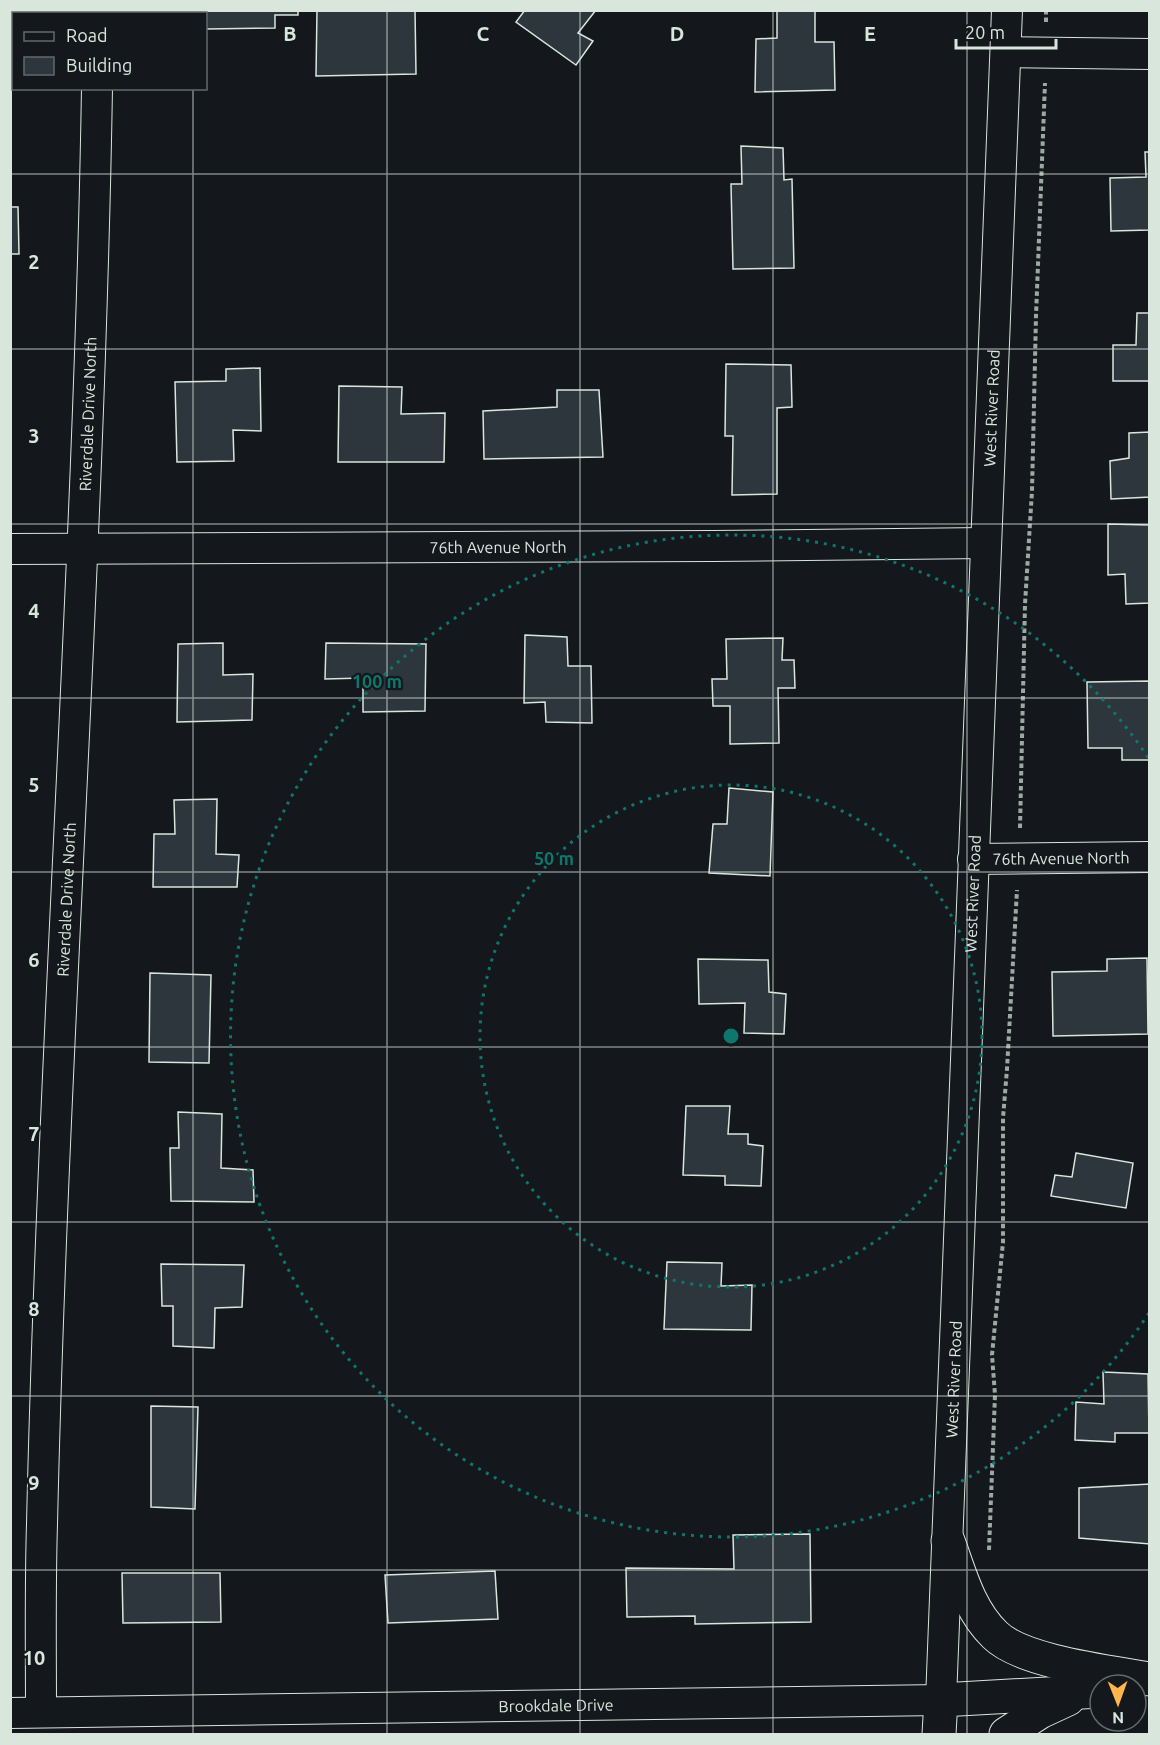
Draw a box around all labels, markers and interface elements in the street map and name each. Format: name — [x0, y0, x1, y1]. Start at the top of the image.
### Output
legend — [12, 12, 207, 90]
scale bar — [956, 12, 1056, 50]
text: B — [283, 22, 297, 45]
text: C — [477, 22, 490, 45]
text: D — [670, 22, 684, 45]
text: E — [864, 22, 876, 45]
text: 20 m — [965, 22, 1005, 42]
text: Road — [66, 25, 108, 45]
text: Building — [66, 55, 132, 75]
text: 2 — [28, 250, 40, 273]
street label: Riverdale Drive North — [76, 336, 100, 492]
street label: West River Road — [980, 349, 1003, 467]
text: 3 — [28, 424, 40, 447]
street label: 76th Avenue North — [429, 538, 567, 556]
text: 4 — [28, 599, 40, 622]
text: 100 m — [352, 671, 402, 691]
text: 5 — [28, 773, 40, 796]
street label: Riverdale Drive North — [54, 822, 79, 977]
street label: West River Road — [961, 835, 984, 953]
text: 50 m — [534, 848, 574, 868]
street label: 76th Avenue North — [992, 848, 1130, 868]
text: 6 — [28, 948, 40, 971]
centre of rings — [721, 1026, 741, 1046]
text: 7 — [28, 1122, 40, 1145]
text: 8 — [28, 1297, 40, 1320]
street label: West River Road — [942, 1320, 965, 1438]
text: 9 — [28, 1471, 40, 1494]
text: 10 — [23, 1646, 45, 1669]
north arrow — [1088, 1673, 1148, 1733]
street label: Brookdale Drive — [498, 1696, 614, 1715]
text: N — [1112, 1709, 1124, 1727]

